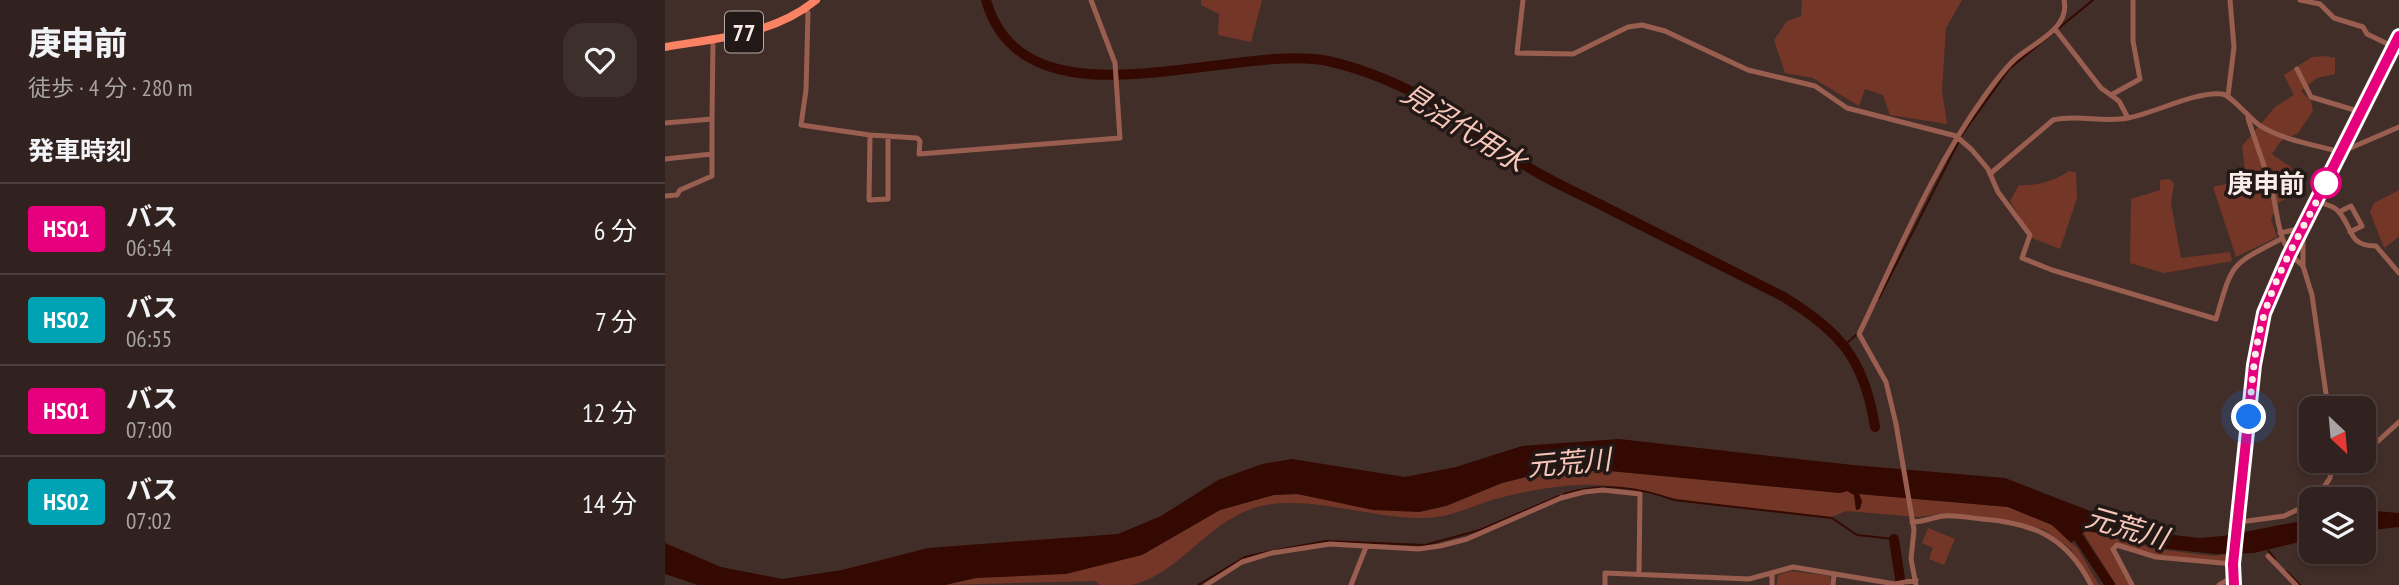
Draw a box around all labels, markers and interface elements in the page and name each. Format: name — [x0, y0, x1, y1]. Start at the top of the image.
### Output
road number: 77 — [725, 12, 763, 52]
text: 庚申前 — [28, 21, 127, 64]
button: heart — [563, 23, 637, 97]
text: 徒歩 · 4 分 · 280 m — [28, 73, 192, 102]
water label: 見沼代用水 — [1395, 74, 1536, 181]
text: 発車時刻 — [28, 134, 132, 167]
place label: 庚申前 — [2227, 167, 2305, 200]
marker: 庚申前 — [2311, 168, 2341, 198]
text: バス — [126, 200, 178, 233]
text: HS01 — [43, 213, 90, 244]
text: 6 分 — [594, 214, 637, 247]
text: 06:54 — [126, 233, 172, 262]
text: バス — [126, 291, 178, 324]
text: HS02 — [43, 304, 90, 335]
text: 7 分 — [595, 305, 637, 338]
text: 06:55 — [126, 324, 172, 353]
text: バス — [126, 382, 178, 415]
text: HS01 — [43, 395, 90, 426]
text: 12 分 — [582, 396, 637, 429]
north arrow — [2299, 396, 2377, 472]
map controls — [2299, 396, 2376, 564]
your location — [2231, 399, 2266, 434]
text: 07:00 — [126, 415, 172, 444]
water label: 元荒川 — [1526, 440, 1615, 484]
text: バス — [126, 473, 178, 506]
text: HS02 — [43, 486, 90, 517]
text: 14 分 — [582, 487, 637, 520]
button: layers — [2299, 487, 2376, 564]
water label: 元荒川 — [2082, 498, 2175, 557]
text: 07:02 — [126, 506, 172, 535]

